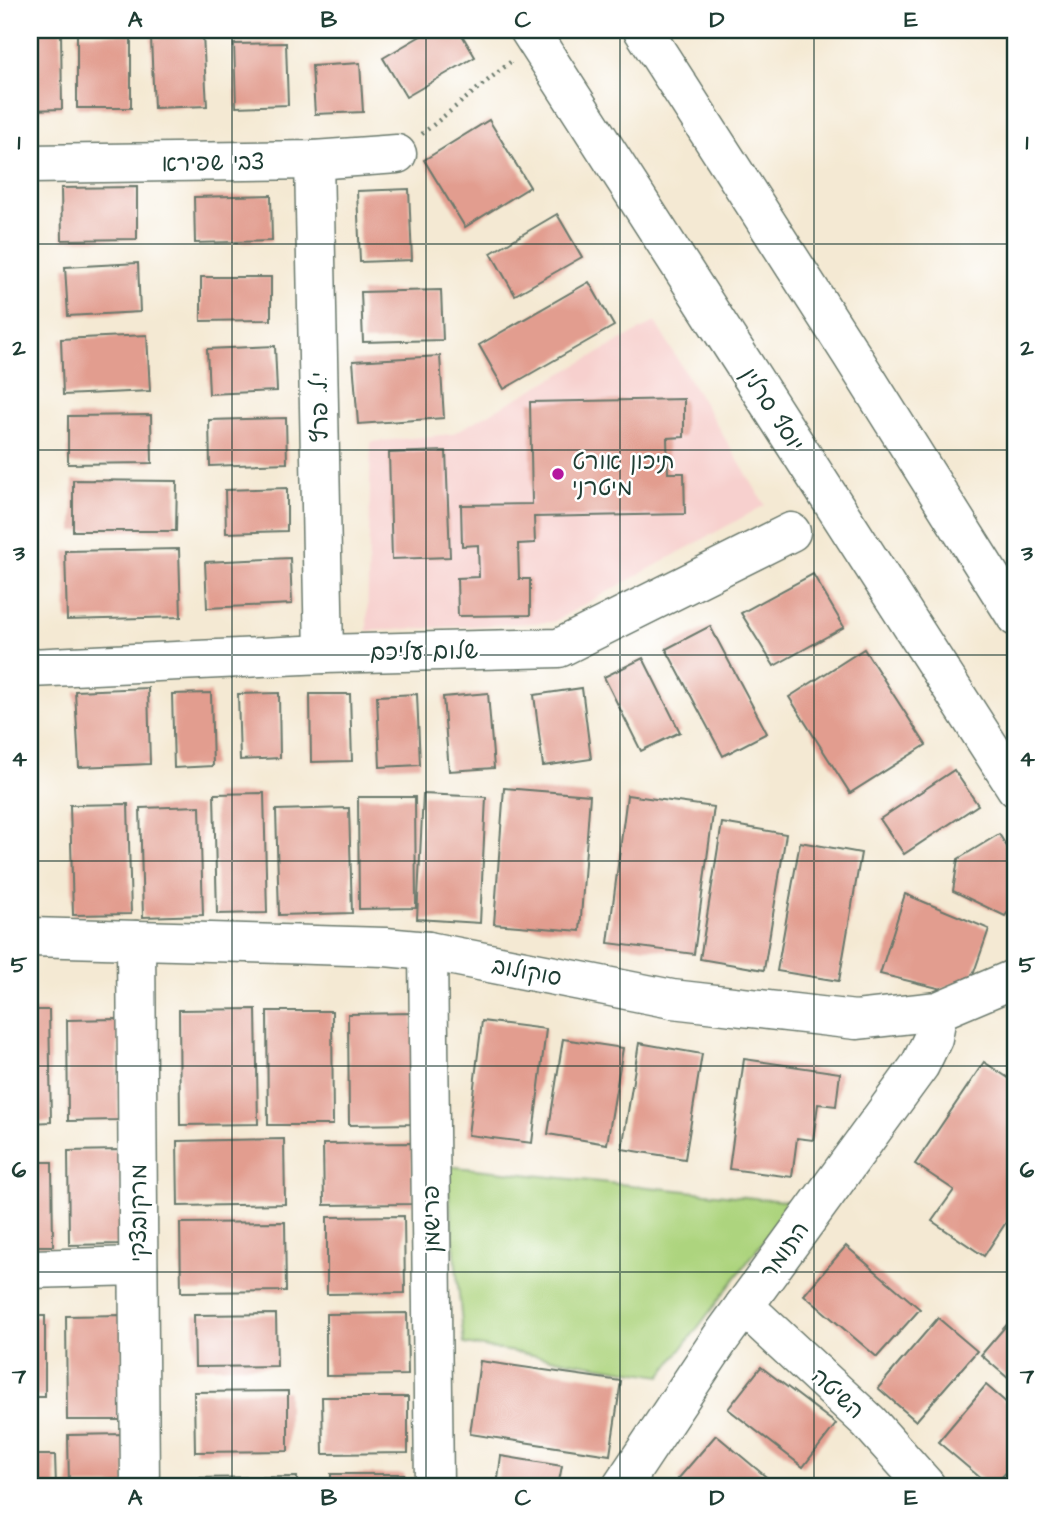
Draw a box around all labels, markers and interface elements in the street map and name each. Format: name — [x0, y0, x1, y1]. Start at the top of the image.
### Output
text: A — [128, 4, 143, 36]
text: B — [321, 4, 338, 36]
text: C — [515, 4, 532, 36]
text: D — [710, 4, 725, 36]
text: E — [904, 4, 918, 36]
text: 1 — [18, 126, 21, 158]
text: 1 — [1026, 126, 1029, 158]
street label: צבי שפירא — [161, 146, 265, 180]
text: 2 — [11, 332, 26, 364]
text: 2 — [1019, 332, 1034, 364]
street label: יוסף סרלין — [733, 361, 811, 458]
street label: י.ל. פרץ — [303, 372, 337, 442]
place label: תיכון אורט מיטרני — [572, 446, 675, 504]
marker: תיכון אורט מיטרני — [550, 466, 566, 482]
text: 3 — [12, 537, 25, 569]
text: 3 — [1020, 537, 1033, 569]
street label: שלום עליכם — [370, 635, 478, 669]
text: 4 — [11, 743, 27, 775]
text: 4 — [1019, 743, 1035, 775]
text: 5 — [11, 949, 28, 981]
text: 5 — [1019, 949, 1036, 981]
street label: סוקולוב — [489, 950, 564, 994]
text: 6 — [12, 1154, 27, 1186]
text: 6 — [1020, 1154, 1035, 1186]
street label: מרקובצקי — [123, 1164, 155, 1262]
street label: פרישמן — [415, 1185, 449, 1253]
street label: התומר — [753, 1215, 817, 1286]
text: 7 — [11, 1360, 27, 1392]
text: 7 — [1019, 1360, 1035, 1392]
street label: השיטה — [804, 1361, 871, 1427]
text: A — [128, 1482, 143, 1514]
text: B — [321, 1482, 338, 1514]
text: C — [515, 1482, 532, 1514]
text: D — [710, 1482, 725, 1514]
text: E — [904, 1482, 918, 1514]

